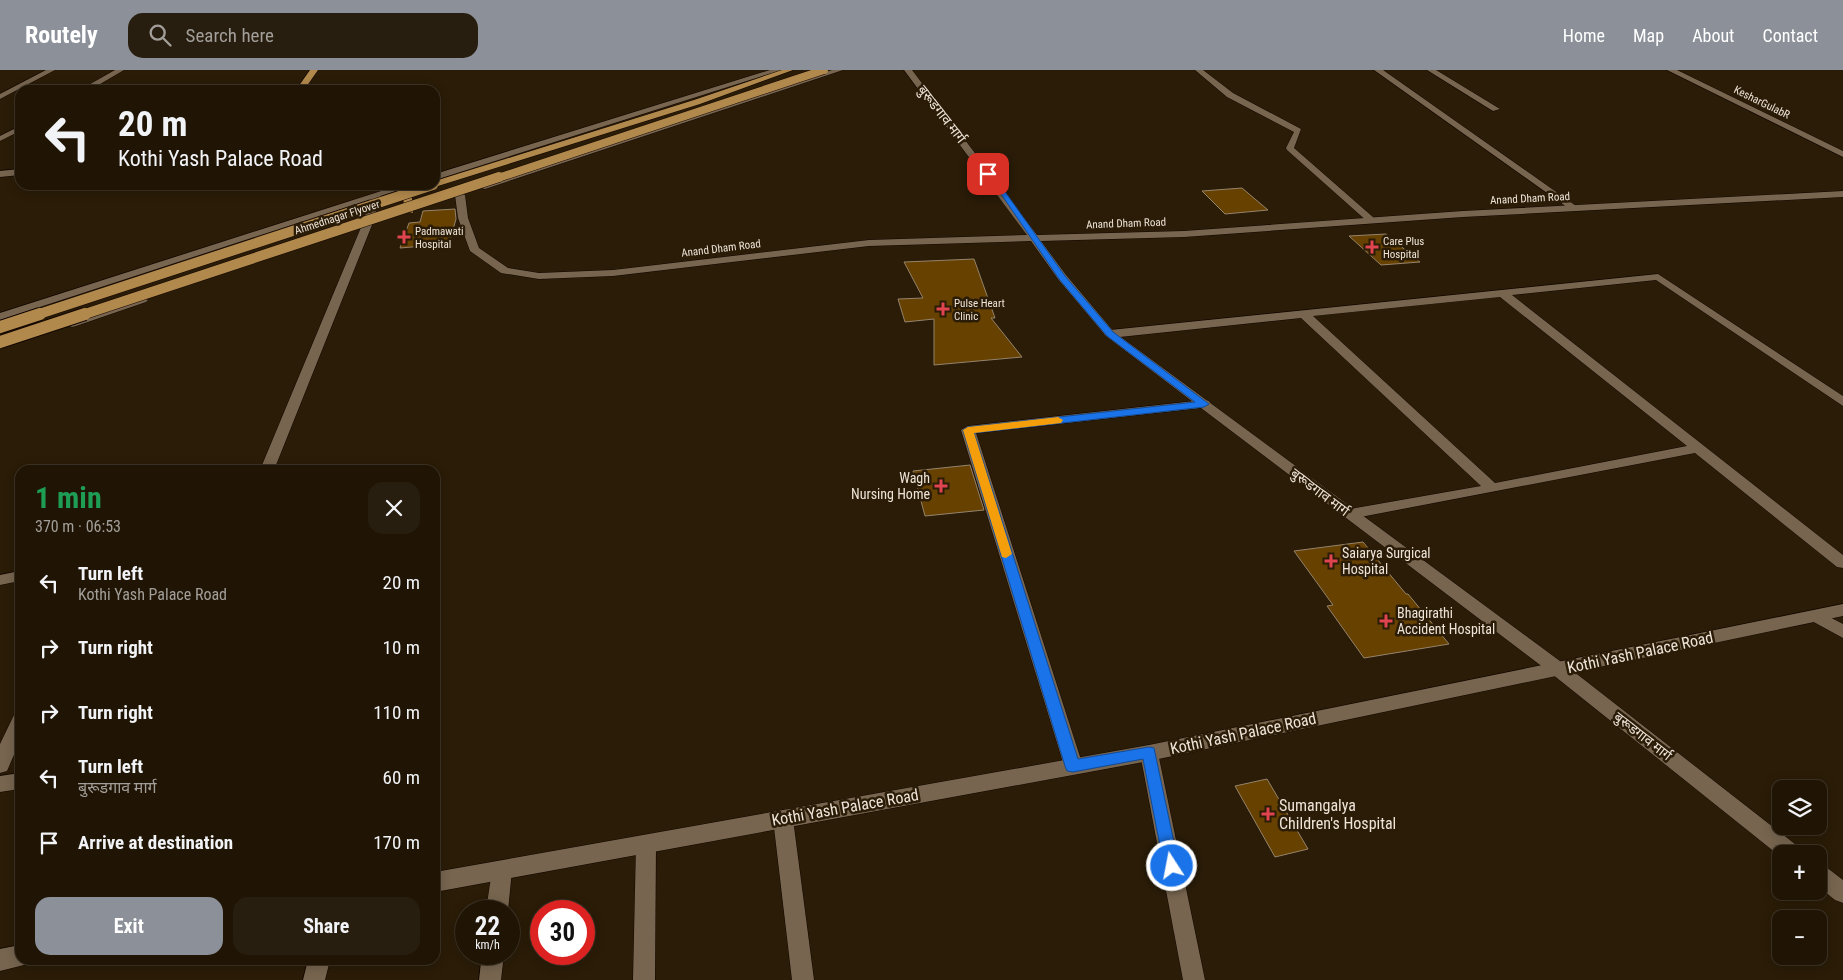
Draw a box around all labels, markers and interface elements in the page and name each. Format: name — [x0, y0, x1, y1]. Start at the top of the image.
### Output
search box — [128, 13, 478, 58]
text: Routely — [25, 21, 98, 49]
icon: search — [146, 21, 174, 49]
text: Search here — [186, 24, 274, 47]
text: Home — [1563, 25, 1605, 46]
text: Map — [1633, 25, 1664, 46]
text: About — [1692, 25, 1734, 46]
text: Contact — [1762, 25, 1818, 46]
street label: बुरूडगाव मार्ग — [913, 82, 970, 148]
street label: KesharGulabR — [1732, 83, 1792, 122]
text: 20 m — [118, 104, 187, 145]
icon: left — [35, 105, 100, 170]
text: Kothi Yash Palace Road — [118, 146, 323, 171]
pin — [967, 153, 1009, 195]
icon: arrive — [974, 160, 1002, 188]
street label: Anand Dham Road — [1490, 190, 1570, 207]
street label: Ahmednagar Flyover — [293, 197, 382, 237]
street label: Anand Dham Road — [1086, 216, 1166, 231]
place label: Padmawati Hospital — [415, 225, 464, 251]
marker: Padmawati Hospital — [397, 230, 411, 244]
place label: Care Plus Hospital — [1383, 235, 1424, 261]
street label: Anand Dham Road — [681, 237, 762, 260]
marker: Care Plus Hospital — [1365, 240, 1379, 254]
place label: Pulse Heart Clinic — [954, 297, 1005, 323]
marker: Pulse Heart Clinic — [936, 302, 950, 316]
street label: बुरूडगाव मार्ग — [1287, 465, 1353, 521]
place label: Wagh Nursing Home — [851, 470, 930, 502]
marker: Wagh Nursing Home — [934, 479, 948, 493]
text: 1 min — [35, 480, 102, 515]
button: close — [368, 482, 420, 534]
text: 370 m · 06:53 — [35, 517, 121, 536]
place label: Saiarya Surgical Hospital — [1342, 545, 1431, 577]
marker: Saiarya Surgical Hospital — [1324, 554, 1338, 568]
text: Turn left — [78, 562, 143, 585]
icon: left — [35, 569, 63, 597]
text: 20 m — [383, 571, 420, 594]
text: Kothi Yash Palace Road — [78, 585, 227, 604]
place label: Bhagirathi Accident Hospital — [1397, 605, 1495, 637]
marker: Bhagirathi Accident Hospital — [1379, 614, 1393, 628]
street label: Kothi Yash Palace Road — [1565, 628, 1715, 677]
icon: right — [35, 634, 63, 662]
text: Turn right — [78, 636, 153, 659]
text: 10 m — [383, 636, 420, 659]
icon: right — [35, 699, 63, 727]
text: Turn right — [78, 701, 153, 724]
text: 110 m — [373, 701, 420, 724]
street label: Kothi Yash Palace Road — [1168, 709, 1318, 758]
street label: बुरूडगाव मार्ग — [1610, 709, 1676, 766]
text: Turn left — [78, 755, 143, 778]
icon: left — [35, 764, 63, 792]
text: 60 m — [383, 766, 420, 789]
text: बुरूडगाव मार्ग — [78, 778, 157, 797]
map controls — [1772, 780, 1827, 965]
button: layers — [1772, 780, 1827, 835]
street label: Kothi Yash Palace Road — [770, 785, 920, 830]
place label: Sumangalya Children's Hospital — [1279, 796, 1396, 833]
marker: Sumangalya Children's Hospital — [1261, 807, 1275, 821]
icon: arrive — [35, 829, 63, 857]
text: Arrive at destination — [78, 831, 233, 854]
text: 170 m — [373, 831, 420, 854]
position arrow — [1145, 839, 1197, 891]
button: + — [1772, 845, 1827, 900]
button: Exit — [35, 897, 223, 955]
button: Share — [233, 897, 420, 955]
speed limit sign: 30 — [530, 900, 595, 965]
button: − — [1772, 910, 1827, 965]
text: 22 — [475, 912, 500, 941]
text: km/h — [475, 938, 500, 952]

